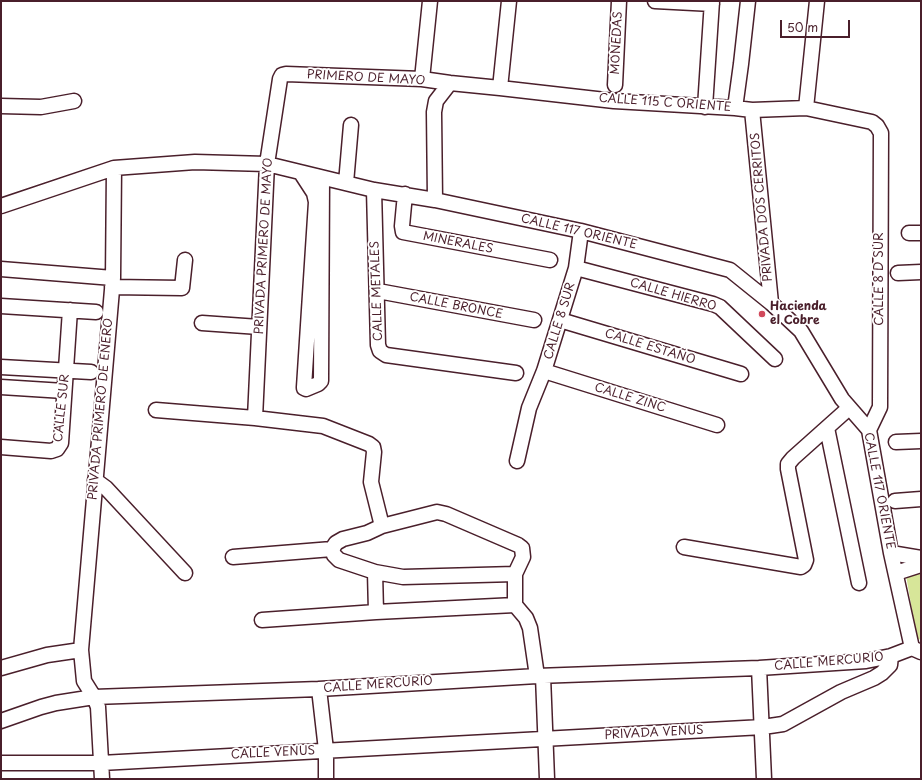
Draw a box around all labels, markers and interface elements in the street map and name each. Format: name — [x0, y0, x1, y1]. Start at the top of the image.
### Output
street label: MONEDAS — [608, 11, 626, 75]
scale bar — [782, 12, 852, 38]
text: 50 m — [787, 18, 818, 36]
street label: PRIMERO DE MAYO — [306, 68, 426, 88]
street label: CALLE 115 C ORIENTE — [598, 91, 732, 115]
street label: PRIVADA DOS CERRITOS — [748, 132, 776, 282]
street label: PRIVADA PRIMERO DE MAYO — [252, 157, 276, 335]
street label: CALLE 117 ORIENTE — [519, 212, 639, 252]
street label: MINERALES — [422, 229, 494, 257]
street label: CALLE 8 D SUR — [873, 232, 887, 326]
street label: CALLE METALES — [368, 241, 386, 341]
street label: CALLE HIERRO — [628, 276, 718, 314]
street label: CALLE 8 SUR — [541, 281, 579, 361]
street label: CALLE BRONCE — [408, 290, 504, 322]
place label: Hacienda el Cobre — [770, 300, 827, 328]
marker: Hacienda el Cobre — [757, 309, 767, 319]
street label: PRIVADA PRIMERO DE ENERO — [86, 317, 116, 501]
street label: CALLE ESTAÑO — [603, 326, 697, 368]
street label: CALLE SUR — [51, 373, 73, 443]
street label: CALLE ZINC — [593, 380, 667, 416]
street label: CALLE 117 ORIENTE — [861, 431, 897, 551]
street label: CALLE MERCURIO — [774, 650, 884, 674]
street label: CALLE MERCURIO — [323, 674, 433, 696]
street label: PRIVADA VENUS — [604, 723, 704, 743]
street label: CALLE VENUS — [231, 744, 315, 762]

